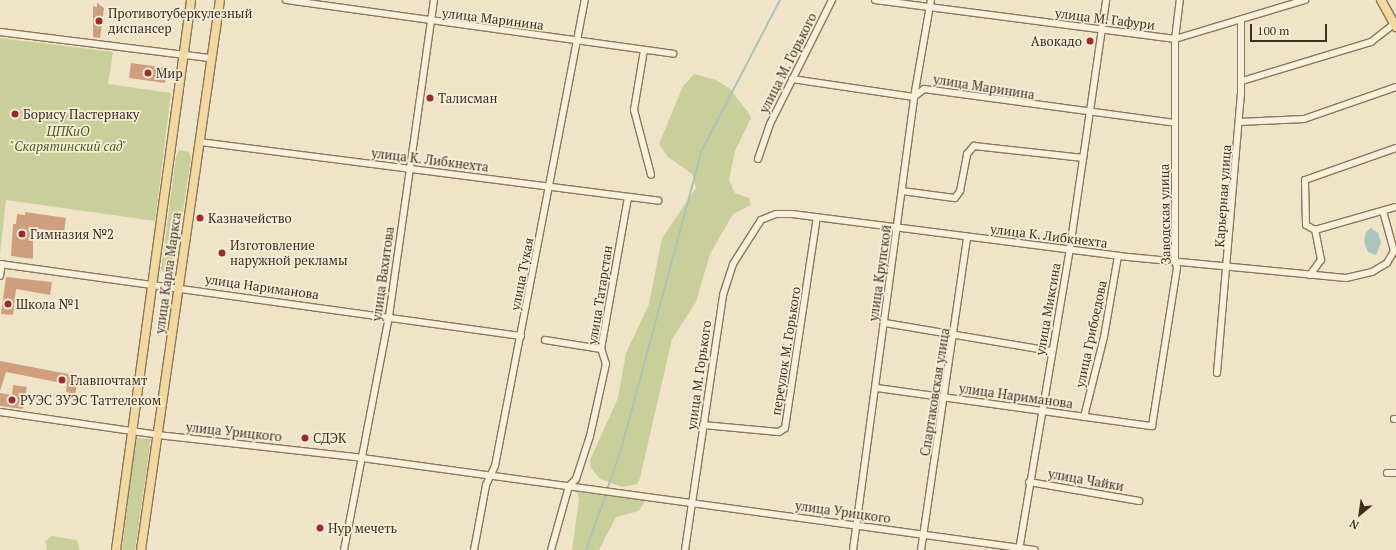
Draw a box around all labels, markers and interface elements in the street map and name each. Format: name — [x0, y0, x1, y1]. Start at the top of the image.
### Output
street label: улица Маринина — [441, 5, 545, 33]
street label: улица М. Гафури — [1054, 5, 1156, 33]
place label: Противотуберкулезный диспансер — [108, 6, 253, 37]
street label: улица М. Горького — [756, 10, 820, 116]
marker: Противотуберкулезный диспансер — [93, 15, 105, 27]
scale bar — [1252, 16, 1329, 42]
text: 100 m — [1257, 23, 1289, 38]
place label: Авокадо — [1031, 33, 1082, 49]
marker: Авокадо — [1085, 36, 1095, 46]
place label: Мир — [156, 65, 183, 81]
marker: Мир — [143, 68, 153, 78]
street label: улица Маринина — [932, 71, 1036, 103]
place label: Талисман — [438, 90, 497, 106]
marker: Талисман — [425, 93, 435, 103]
place label: Борису Пастернаку — [23, 106, 139, 122]
marker: Борису Пастернаку — [10, 109, 20, 119]
park label: ЦПКиО "Скарятинский сад" — [10, 124, 126, 155]
street label: Карьерная улица — [1212, 144, 1234, 248]
street label: улица К. Либкнехта — [370, 145, 490, 175]
street label: Заводская улица — [1156, 164, 1174, 264]
place label: Казначейство — [208, 210, 292, 226]
street label: улица Карла Маркса — [152, 211, 184, 335]
marker: Казначейство — [195, 213, 205, 223]
street label: улица К. Либкнехта — [989, 221, 1109, 251]
street label: улица Крупской — [866, 224, 894, 322]
place label: Гимназия №2 — [30, 226, 114, 242]
street label: улица Вахитова — [369, 226, 397, 322]
marker: Гимназия №2 — [17, 229, 27, 239]
street label: улица Тукая — [507, 236, 537, 312]
place label: Изготовление наружной рекламы — [230, 238, 348, 269]
street label: улица Татарстан — [584, 244, 616, 346]
marker: Изготовление наружной рекламы — [217, 248, 227, 258]
street label: улица Миксина — [1032, 262, 1064, 356]
street label: улица Нариманова — [204, 271, 320, 303]
street label: улица Грибоедова — [1072, 279, 1110, 389]
street label: переулок М. Горького — [768, 285, 804, 417]
place label: Школа №1 — [16, 296, 80, 312]
marker: Школа №1 — [3, 299, 13, 309]
street label: улица М. Горького — [684, 319, 714, 431]
street label: Спартаковская улица — [917, 327, 953, 457]
place label: Главпочтамт — [70, 372, 147, 388]
marker: Главпочтамт — [57, 375, 67, 385]
street label: улица Нариманова — [958, 380, 1074, 412]
place label: РУЭС ЗУЭС Таттелеком — [20, 392, 161, 408]
marker: РУЭС ЗУЭС Таттелеком — [7, 395, 17, 405]
street label: улица Урицкого — [185, 419, 283, 445]
place label: СДЭК — [313, 430, 346, 446]
marker: СДЭК — [300, 433, 310, 443]
street label: улица Чайки — [1047, 466, 1125, 494]
north arrow — [1340, 494, 1380, 534]
street label: улица Урицкого — [794, 498, 892, 526]
text: N — [1347, 516, 1361, 533]
place label: Нур мечеть — [328, 520, 397, 536]
marker: Нур мечеть — [315, 523, 325, 533]

